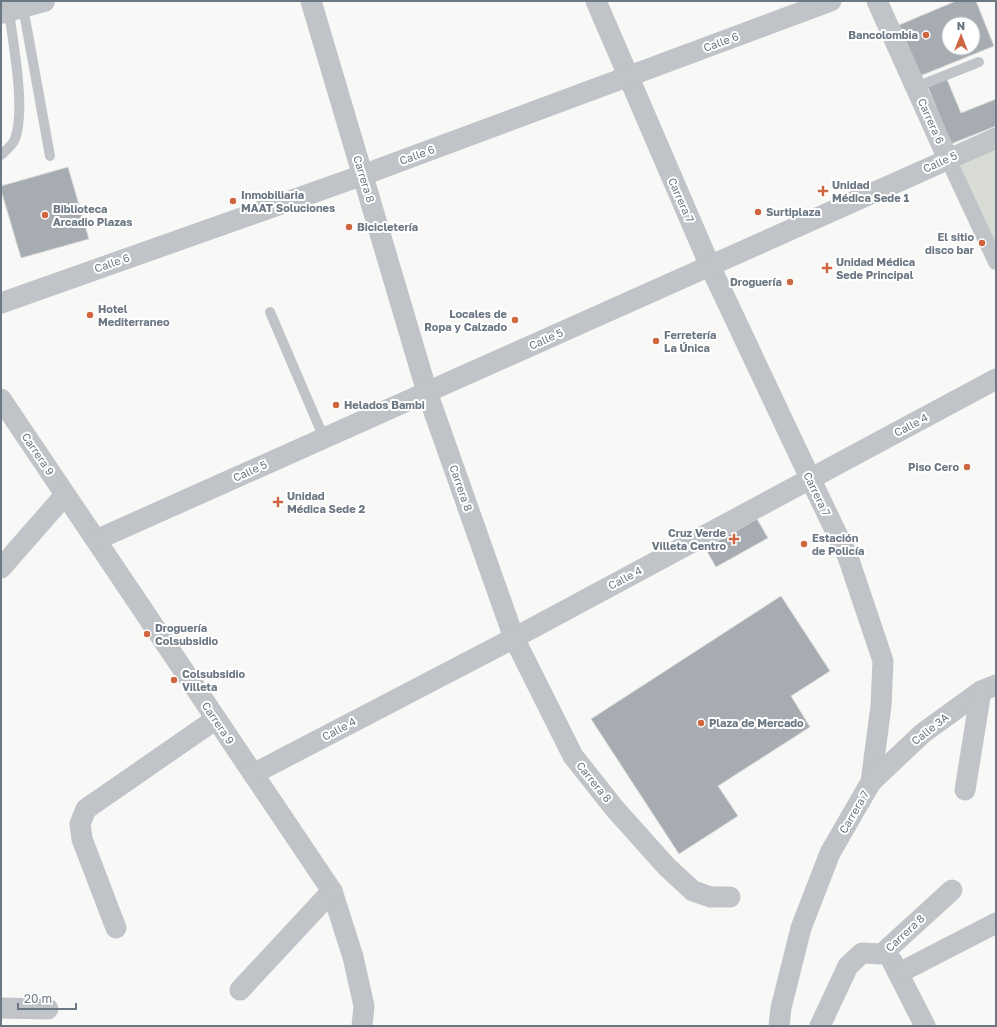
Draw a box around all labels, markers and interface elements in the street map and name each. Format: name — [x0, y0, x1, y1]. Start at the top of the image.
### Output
north arrow — [941, 16, 981, 56]
text: N — [957, 19, 965, 32]
place label: Bancolombia — [848, 28, 918, 41]
street label: Calle 6 — [701, 29, 740, 54]
marker: Bancolombia — [921, 30, 931, 40]
street label: Carrera 6 — [916, 96, 947, 146]
street label: Calle 6 — [397, 142, 436, 167]
street label: Calle 5 — [921, 148, 959, 175]
street label: Carrera 8 — [351, 154, 378, 204]
street label: Carrera 7 — [666, 175, 697, 224]
place label: Unidad Médica Sede 1 — [832, 178, 909, 204]
marker: Unidad Médica Sede 1 — [817, 185, 829, 197]
place label: Inmobiliaria MAAT Soluciones — [241, 188, 335, 214]
marker: Inmobiliaria MAAT Soluciones — [228, 196, 238, 206]
place label: Biblioteca Arcadio Plazas — [53, 202, 132, 228]
place label: Surtiplaza — [766, 205, 821, 218]
marker: Surtiplaza — [753, 207, 763, 217]
marker: Biblioteca Arcadio Plazas — [40, 210, 50, 220]
place label: Bicicletería — [357, 220, 418, 233]
marker: Bicicletería — [344, 222, 354, 232]
place label: El sitio disco bar — [925, 230, 975, 256]
marker: El sitio disco bar — [977, 238, 987, 248]
street label: Calle 6 — [93, 250, 131, 275]
place label: Unidad Médica Sede Principal — [836, 255, 915, 281]
marker: Unidad Médica Sede Principal — [821, 262, 833, 274]
place label: Droguería — [730, 275, 782, 288]
marker: Droguería — [785, 277, 795, 287]
place label: Hotel Mediterraneo — [98, 302, 170, 328]
place label: Locales de Ropa y Calzado — [424, 307, 507, 333]
marker: Hotel Mediterraneo — [85, 310, 95, 320]
marker: Locales de Ropa y Calzado — [510, 315, 520, 325]
street label: Calle 5 — [527, 325, 565, 352]
place label: Ferretería La Única — [664, 328, 716, 354]
marker: Ferretería La Única — [651, 336, 661, 346]
place label: Helados Bambi — [344, 398, 425, 411]
marker: Helados Bambi — [331, 400, 341, 410]
street label: Calle 4 — [892, 410, 930, 439]
street label: Carrera 9 — [20, 430, 57, 477]
street label: Calle 5 — [231, 457, 269, 484]
place label: Piso Cero — [908, 460, 959, 473]
marker: Piso Cero — [962, 462, 972, 472]
street label: Carrera 8 — [447, 463, 476, 513]
street label: Carrera 7 — [801, 470, 834, 518]
place label: Unidad Médica Sede 2 — [287, 489, 365, 515]
marker: Unidad Médica Sede 2 — [272, 496, 284, 508]
place label: Cruz Verde Villeta Centro — [652, 526, 726, 552]
place label: Estación de Policía — [812, 531, 864, 557]
marker: Cruz Verde Villeta Centro — [729, 534, 739, 544]
marker: Estación de Policía — [799, 539, 809, 549]
street label: Calle 4 — [606, 563, 644, 592]
place label: Droguería Colsubsidio — [155, 621, 219, 647]
marker: Droguería Colsubsidio — [142, 629, 152, 639]
place label: Colsubsidio Villeta — [182, 667, 246, 693]
marker: Colsubsidio Villeta — [169, 675, 179, 685]
street label: Carrera 9 — [200, 699, 237, 746]
street label: Calle 3A — [909, 710, 951, 747]
street label: Calle 4 — [320, 714, 358, 743]
place label: Plaza de Mercado — [709, 716, 804, 729]
marker: Plaza de Mercado — [696, 718, 706, 728]
street label: Carrera 8 — [574, 759, 615, 805]
street label: Carrera 7 — [836, 788, 871, 836]
street label: Carrera 8 — [883, 911, 927, 954]
scale bar — [18, 985, 76, 1011]
text: 20 m — [24, 991, 52, 1006]

